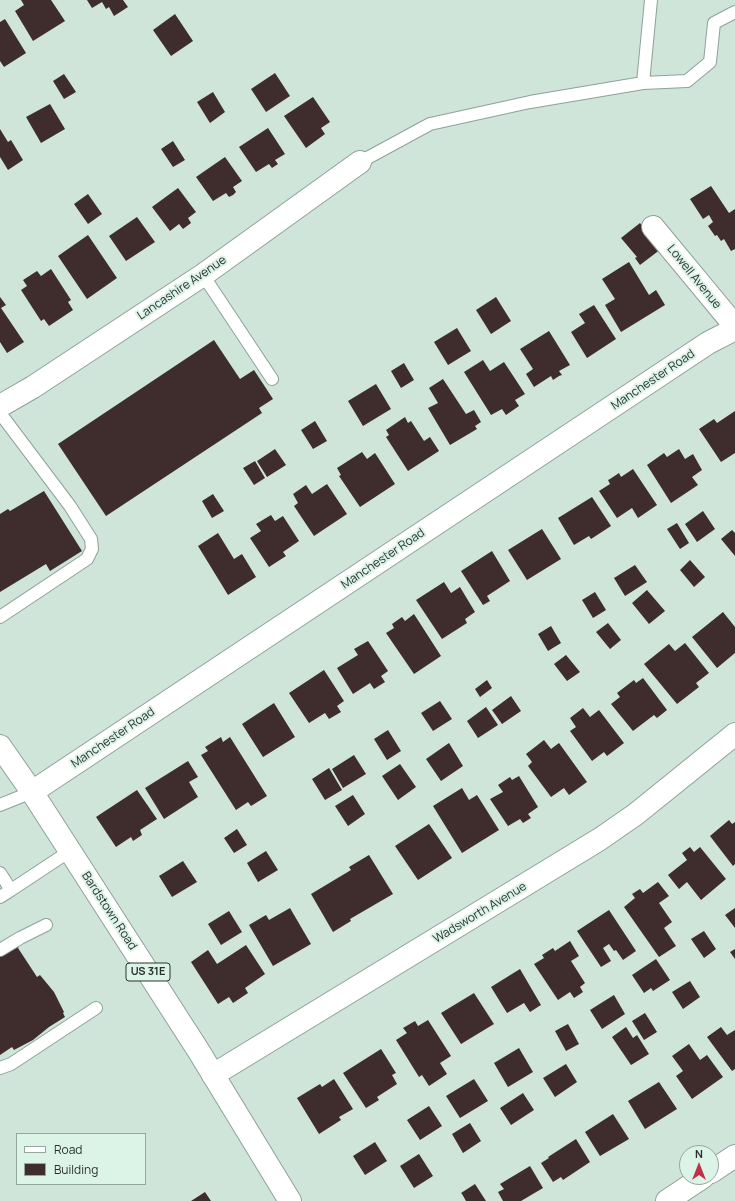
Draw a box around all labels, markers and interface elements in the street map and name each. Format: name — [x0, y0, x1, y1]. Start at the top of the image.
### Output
street label: Lowell Avenue — [664, 242, 724, 312]
street label: Lancashire Avenue — [135, 253, 229, 323]
street label: Manchester Road — [608, 347, 698, 413]
street label: Manchester Road — [338, 526, 428, 592]
street label: Manchester Road — [68, 705, 158, 771]
street label: Bardstown Road — [78, 869, 140, 953]
street label: Wadsworth Avenue — [431, 879, 529, 947]
road number: US 31E — [126, 963, 170, 981]
legend — [16, 1133, 146, 1185]
text: Road — [54, 1141, 82, 1158]
north arrow — [679, 1145, 719, 1185]
text: N — [695, 1146, 703, 1161]
text: Building — [54, 1161, 98, 1178]

